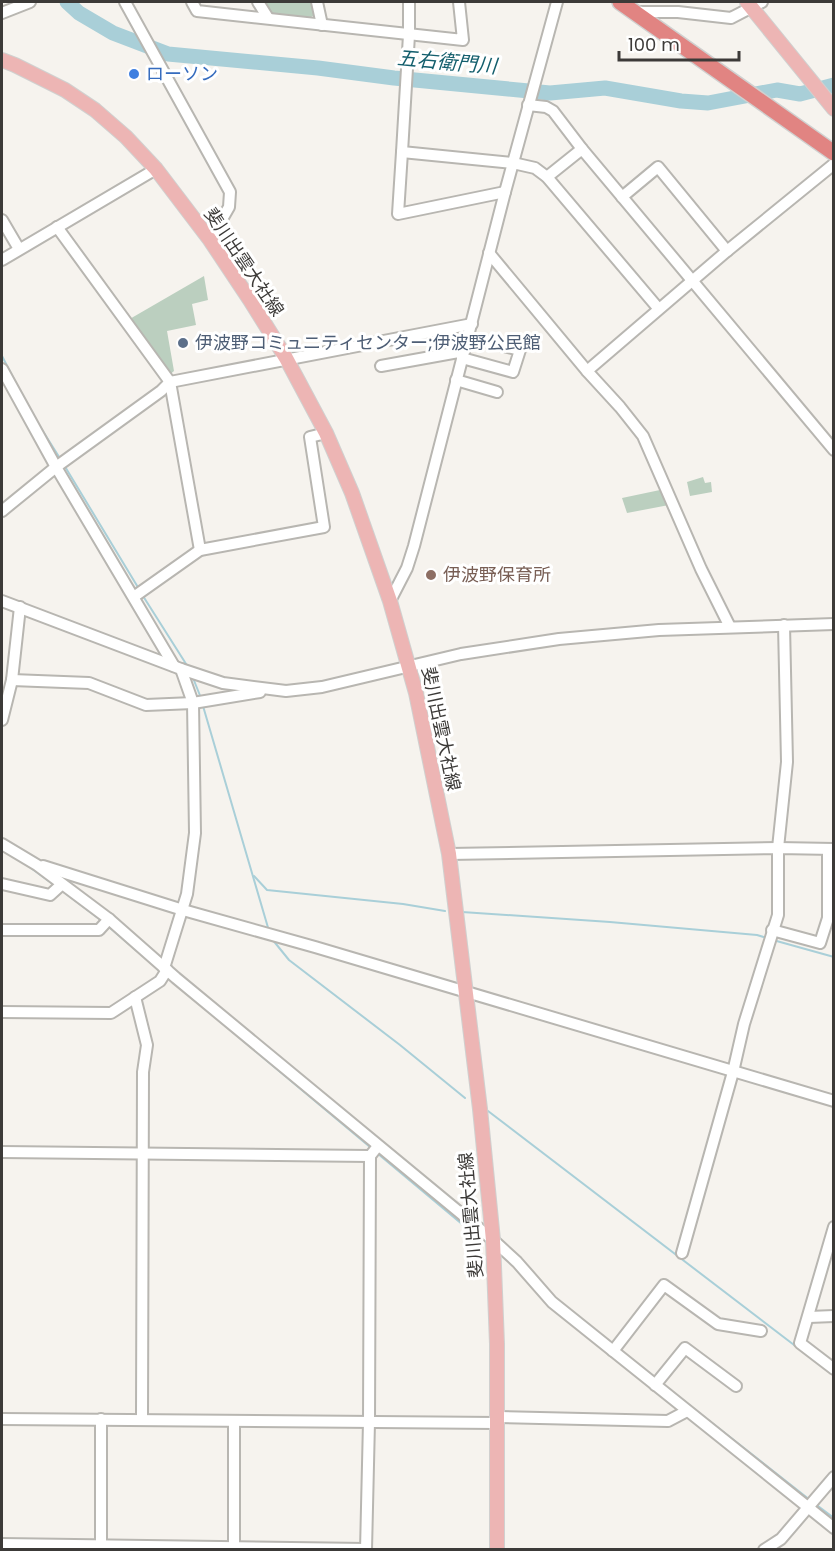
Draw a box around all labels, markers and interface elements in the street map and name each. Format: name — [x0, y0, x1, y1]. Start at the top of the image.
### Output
scale bar — [619, 24, 739, 62]
text: 100 m — [628, 32, 680, 57]
water label: 五右衛門川 — [396, 44, 500, 80]
place label: ローソン — [146, 61, 218, 86]
marker: ローソン — [127, 67, 141, 81]
street label: 斐川出雲大社線 — [199, 203, 290, 321]
place label: 伊波野コミュニティセンター;伊波野公民館 — [195, 330, 541, 355]
marker: 伊波野コミュニティセンター;伊波野公民館 — [176, 336, 190, 350]
place label: 伊波野保育所 — [443, 562, 551, 587]
marker: 伊波野保育所 — [424, 568, 438, 582]
street label: 斐川出雲大社線 — [416, 665, 467, 793]
street label: 斐川出雲大社線 — [453, 1151, 488, 1279]

